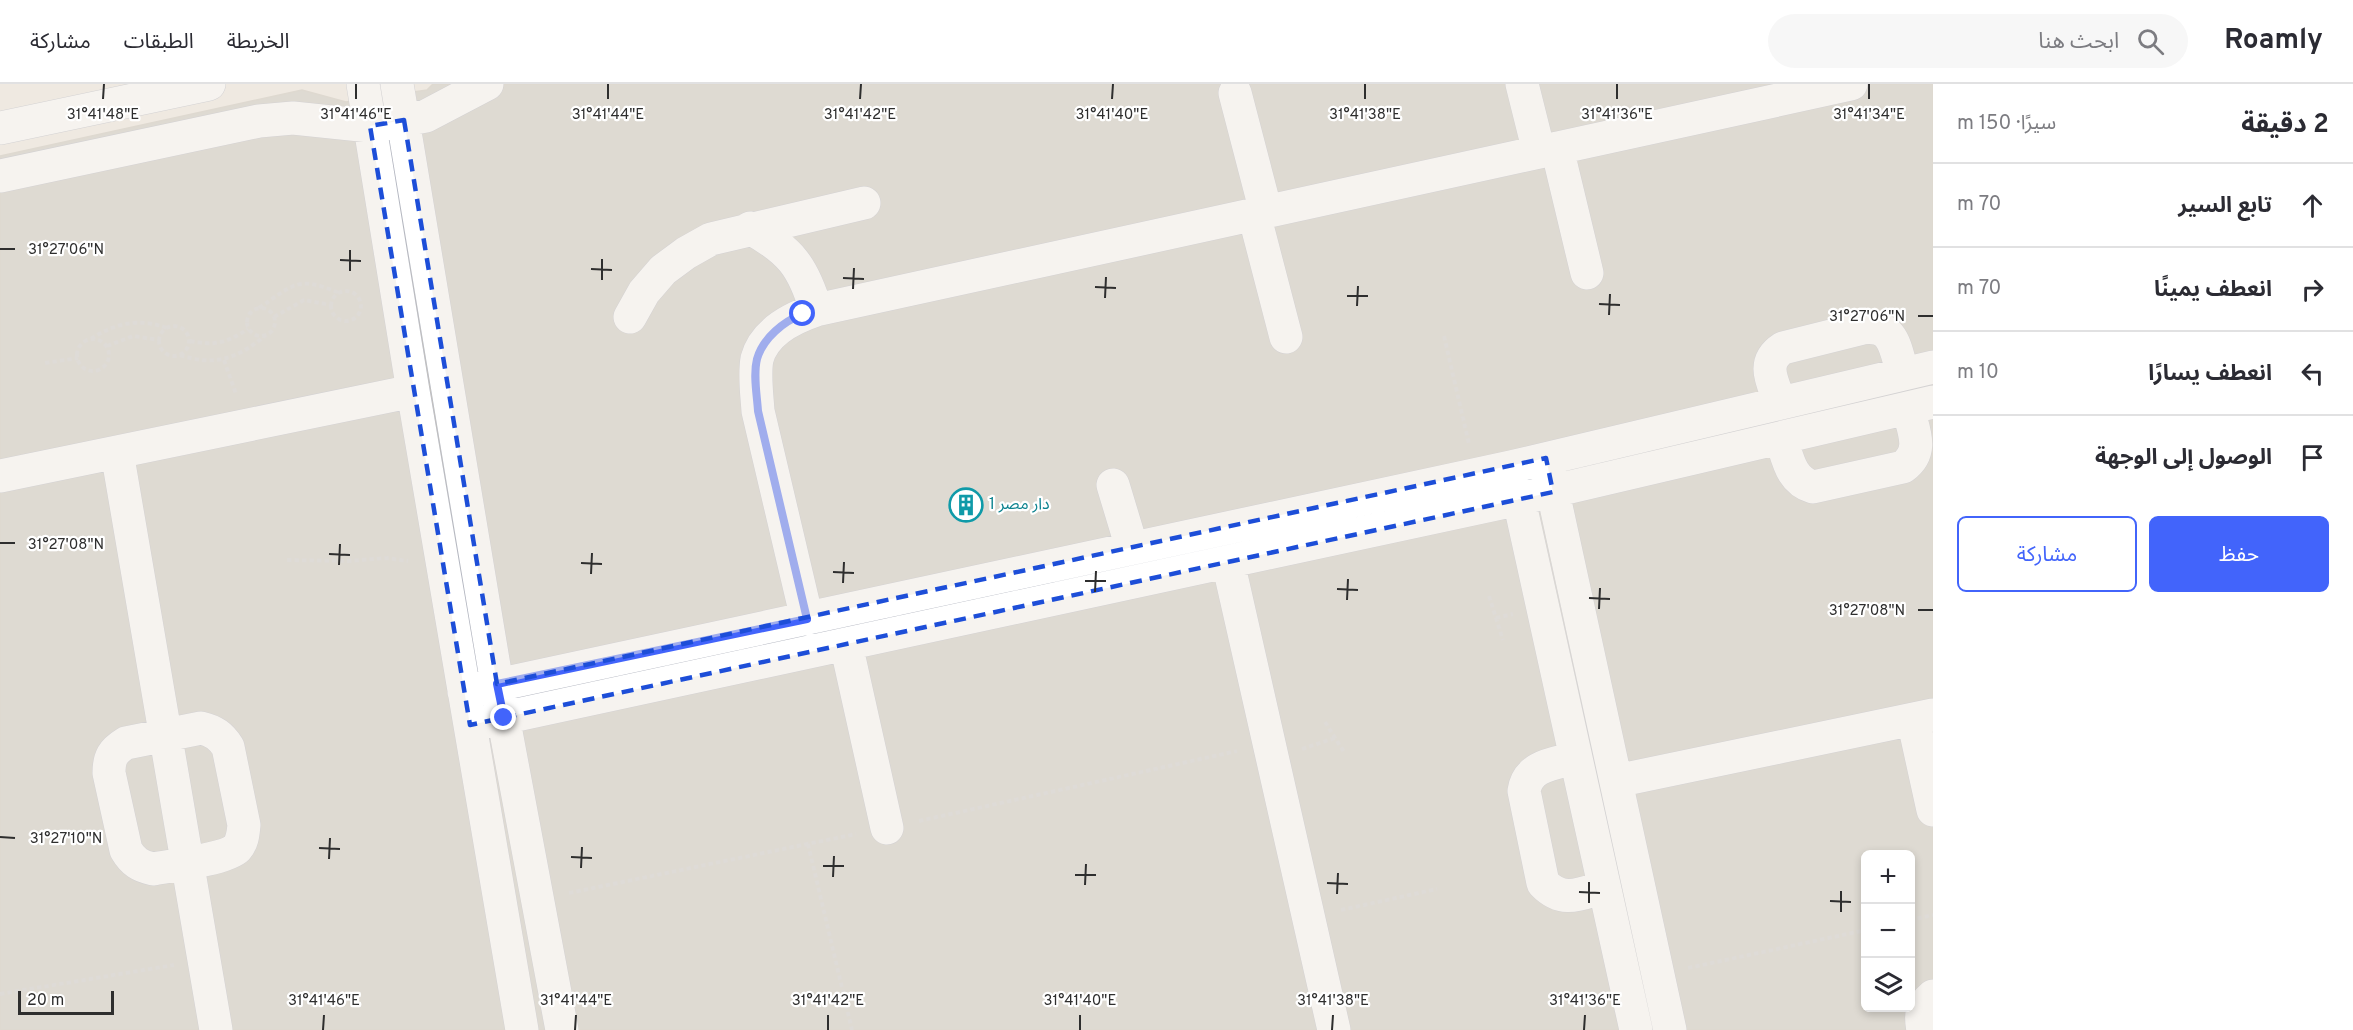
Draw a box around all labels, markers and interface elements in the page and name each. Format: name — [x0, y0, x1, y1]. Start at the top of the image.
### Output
search box — [1768, 14, 2188, 68]
text: Roamly — [2224, 23, 2323, 59]
icon: search — [2134, 25, 2167, 58]
text: مشاركة — [30, 29, 91, 56]
text: الطبقات — [124, 29, 194, 56]
text: الخريطة — [227, 29, 290, 56]
text: ابحث هنا — [2038, 29, 2119, 56]
text: 31°41'48"E — [67, 106, 139, 125]
text: 31°41'46"E — [320, 106, 392, 125]
text: 31°41'44"E — [572, 106, 644, 125]
text: 31°41'42"E — [824, 106, 896, 125]
text: 31°41'40"E — [1076, 106, 1148, 125]
text: 31°41'38"E — [1329, 106, 1401, 125]
text: 31°41'36"E — [1581, 106, 1653, 125]
text: 31°41'34"E — [1833, 106, 1905, 125]
text: 2 دقيقة — [2241, 109, 2329, 142]
text: سيرًا · 150 m — [1957, 111, 2056, 137]
icon: ahead — [2296, 189, 2329, 222]
text: 70 m — [1957, 192, 2001, 218]
text: تابع السير — [2178, 193, 2272, 220]
text: 31°27'06"N — [28, 241, 104, 260]
icon: right — [2296, 273, 2329, 306]
text: 70 m — [1957, 276, 2001, 302]
text: انعطف يمينًا — [2154, 277, 2272, 304]
route start — [789, 300, 815, 326]
text: 31°27'06"N — [1829, 308, 1905, 327]
icon: left — [2296, 357, 2329, 390]
text: 10 m — [1957, 360, 1999, 386]
text: انعطف يسارًا — [2148, 361, 2272, 388]
icon: arrive — [2296, 441, 2329, 474]
text: الوصول إلى الوجهة — [2095, 445, 2272, 472]
building icon: دار مصر 1 — [948, 487, 984, 523]
place label: دار مصر 1 — [989, 495, 1050, 515]
button: مشاركة — [1957, 516, 2137, 592]
button: حفظ — [2149, 516, 2329, 592]
text: 31°27'08"N — [28, 536, 104, 555]
text: 31°27'08"N — [1829, 602, 1905, 621]
route end — [490, 704, 516, 730]
text: 31°27'10"N — [30, 830, 102, 849]
map controls — [1861, 850, 1915, 1012]
button: + — [1861, 850, 1915, 904]
button: − — [1861, 904, 1915, 958]
button: layers — [1861, 958, 1915, 1012]
scale bar — [18, 988, 114, 1016]
text: 20 m — [27, 991, 64, 1011]
text: 31°41'46"E — [288, 992, 360, 1011]
text: 31°41'44"E — [540, 992, 612, 1011]
text: 31°41'42"E — [792, 992, 864, 1011]
text: 31°41'40"E — [1044, 992, 1116, 1011]
text: 31°41'38"E — [1297, 992, 1369, 1011]
text: 31°41'36"E — [1549, 992, 1621, 1011]

